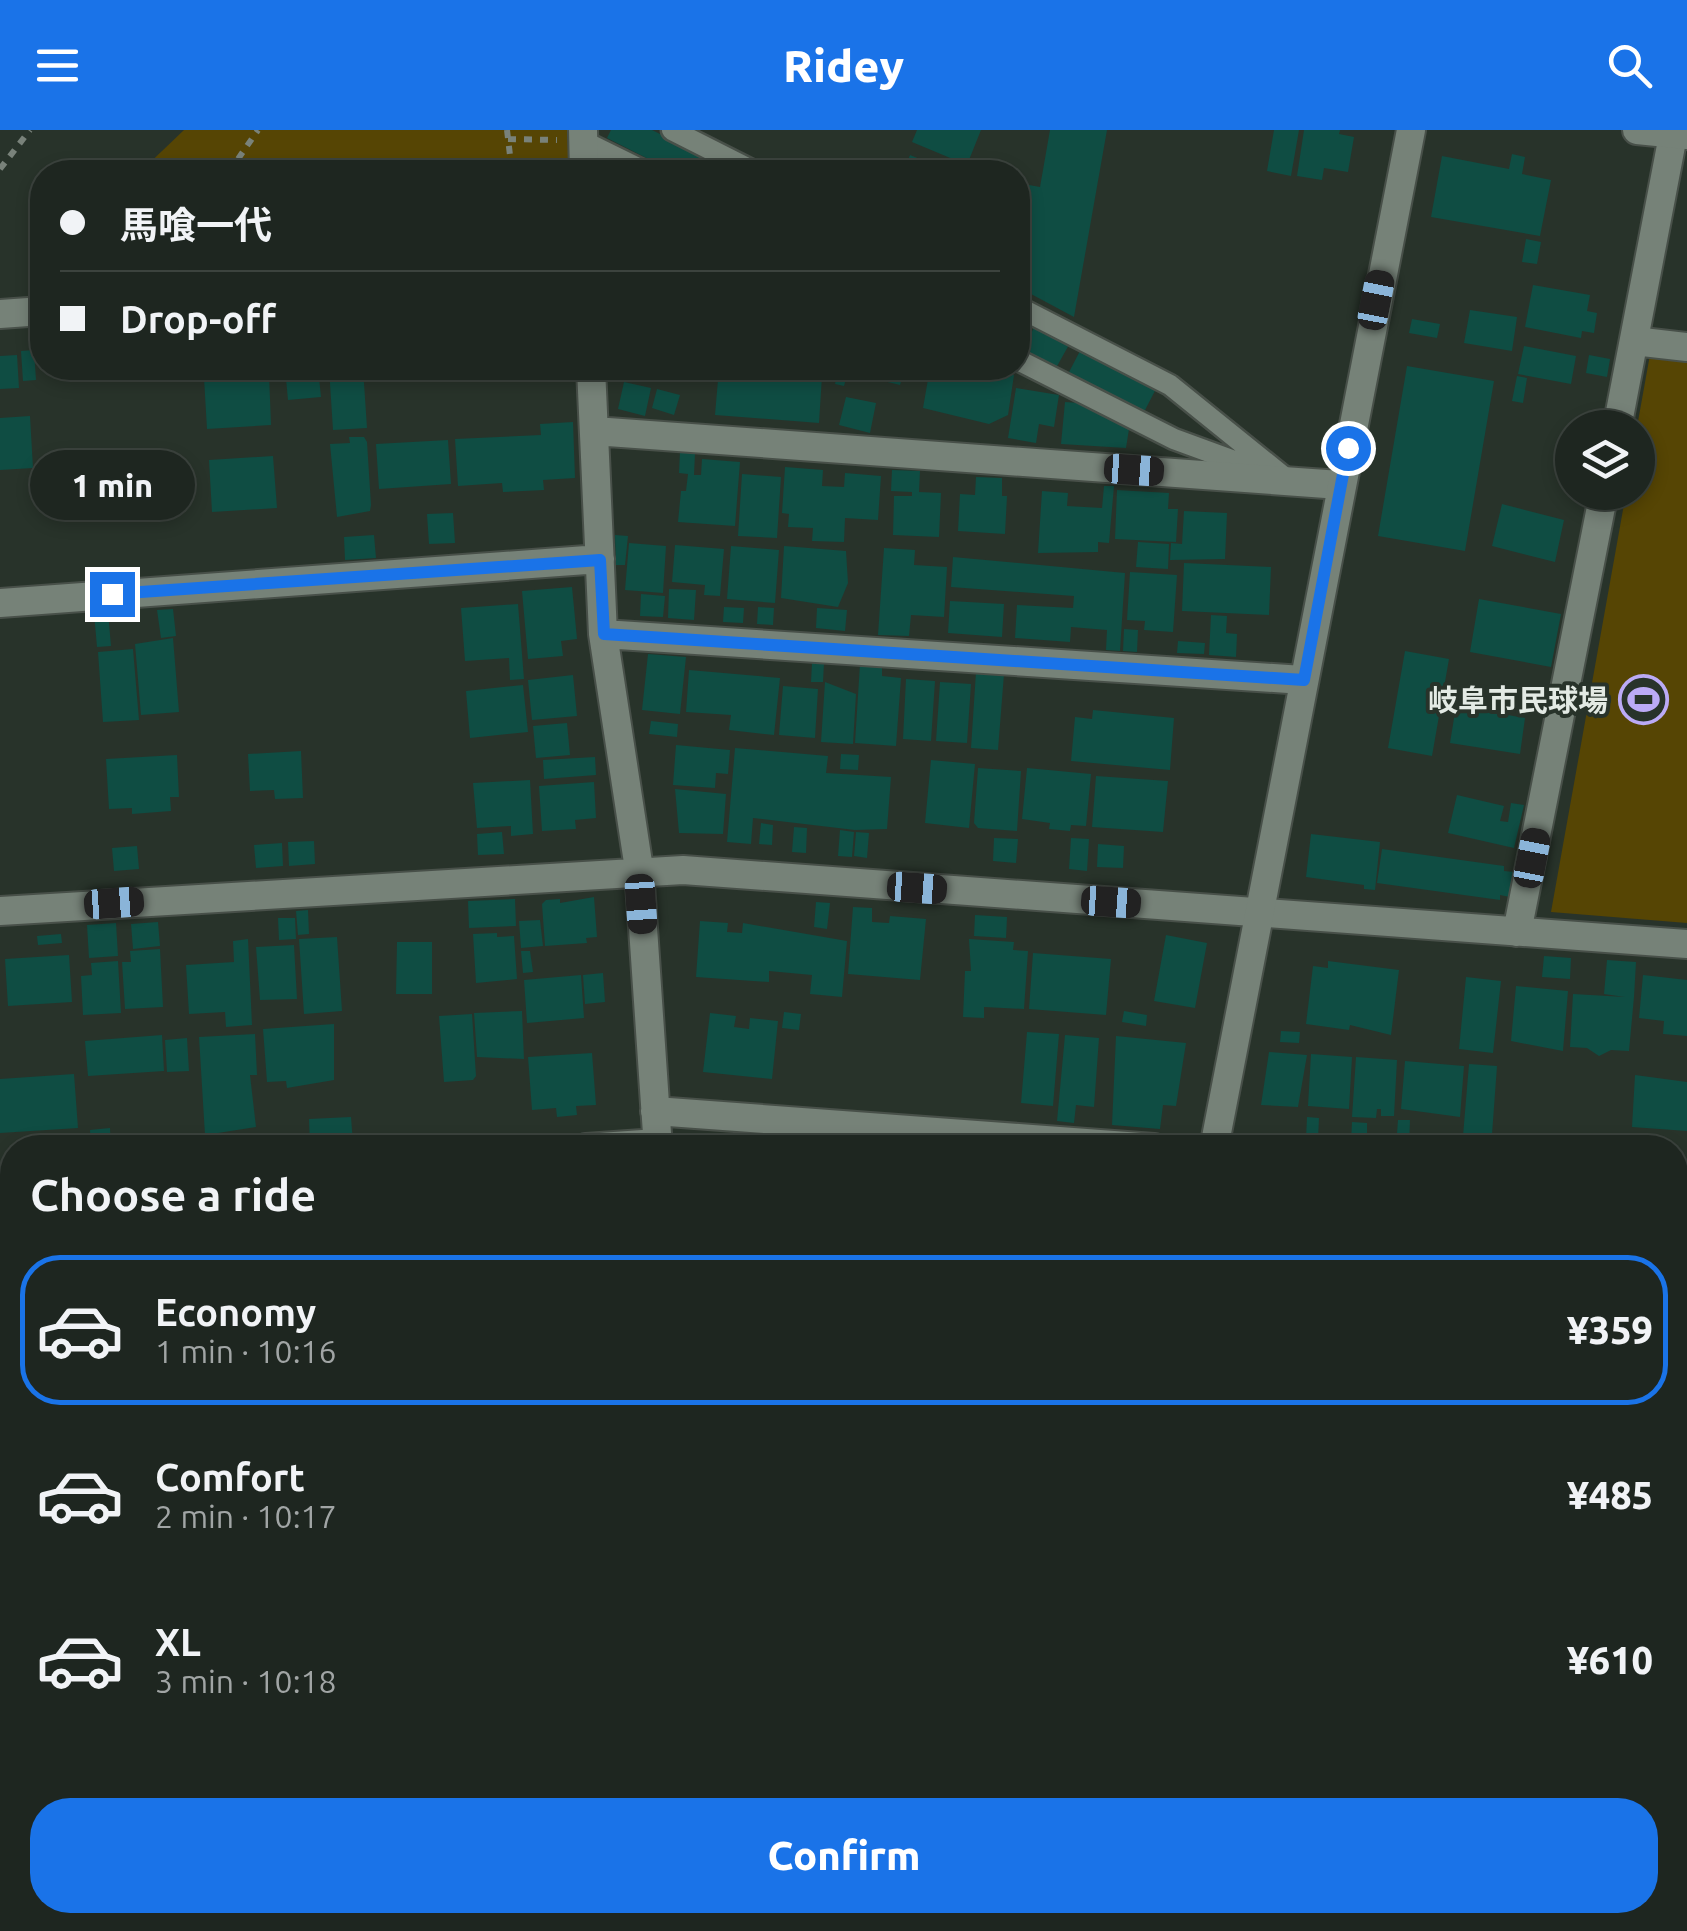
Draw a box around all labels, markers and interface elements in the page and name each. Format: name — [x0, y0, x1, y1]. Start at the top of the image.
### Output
icon: menu — [30, 38, 85, 93]
icon: search — [1602, 38, 1657, 93]
text: Ridey — [783, 40, 904, 91]
text: 馬喰一代 — [120, 204, 272, 246]
car — [1356, 268, 1396, 332]
text: Drop-off — [120, 298, 276, 340]
map controls — [1555, 410, 1655, 510]
button: layers — [1555, 410, 1655, 510]
route start — [1326, 426, 1371, 471]
callout: 1 min — [29, 449, 194, 519]
car — [1103, 453, 1165, 487]
text: 1 min — [72, 467, 153, 503]
route end — [90, 572, 135, 617]
sports icon: 岐阜市民球場 — [1617, 674, 1669, 726]
place label: 岐阜市民球場 — [1428, 683, 1608, 717]
car — [1512, 826, 1552, 890]
car — [886, 871, 948, 905]
car — [624, 873, 658, 935]
car — [1080, 885, 1142, 919]
car — [83, 886, 145, 920]
text: Choose a ride — [30, 1169, 316, 1220]
icon: car — [35, 1285, 125, 1375]
text: Economy — [155, 1291, 316, 1333]
text: ¥359 — [1567, 1309, 1653, 1351]
text: 1 min · 10:16 — [155, 1333, 337, 1369]
icon: car — [35, 1450, 125, 1540]
text: Comfort — [155, 1456, 305, 1498]
text: ¥485 — [1567, 1474, 1653, 1516]
text: 2 min · 10:17 — [155, 1498, 337, 1534]
icon: car — [35, 1615, 125, 1705]
text: XL — [155, 1621, 201, 1663]
text: ¥610 — [1567, 1639, 1653, 1681]
text: 3 min · 10:18 — [155, 1663, 337, 1699]
button: Confirm — [30, 1798, 1658, 1913]

